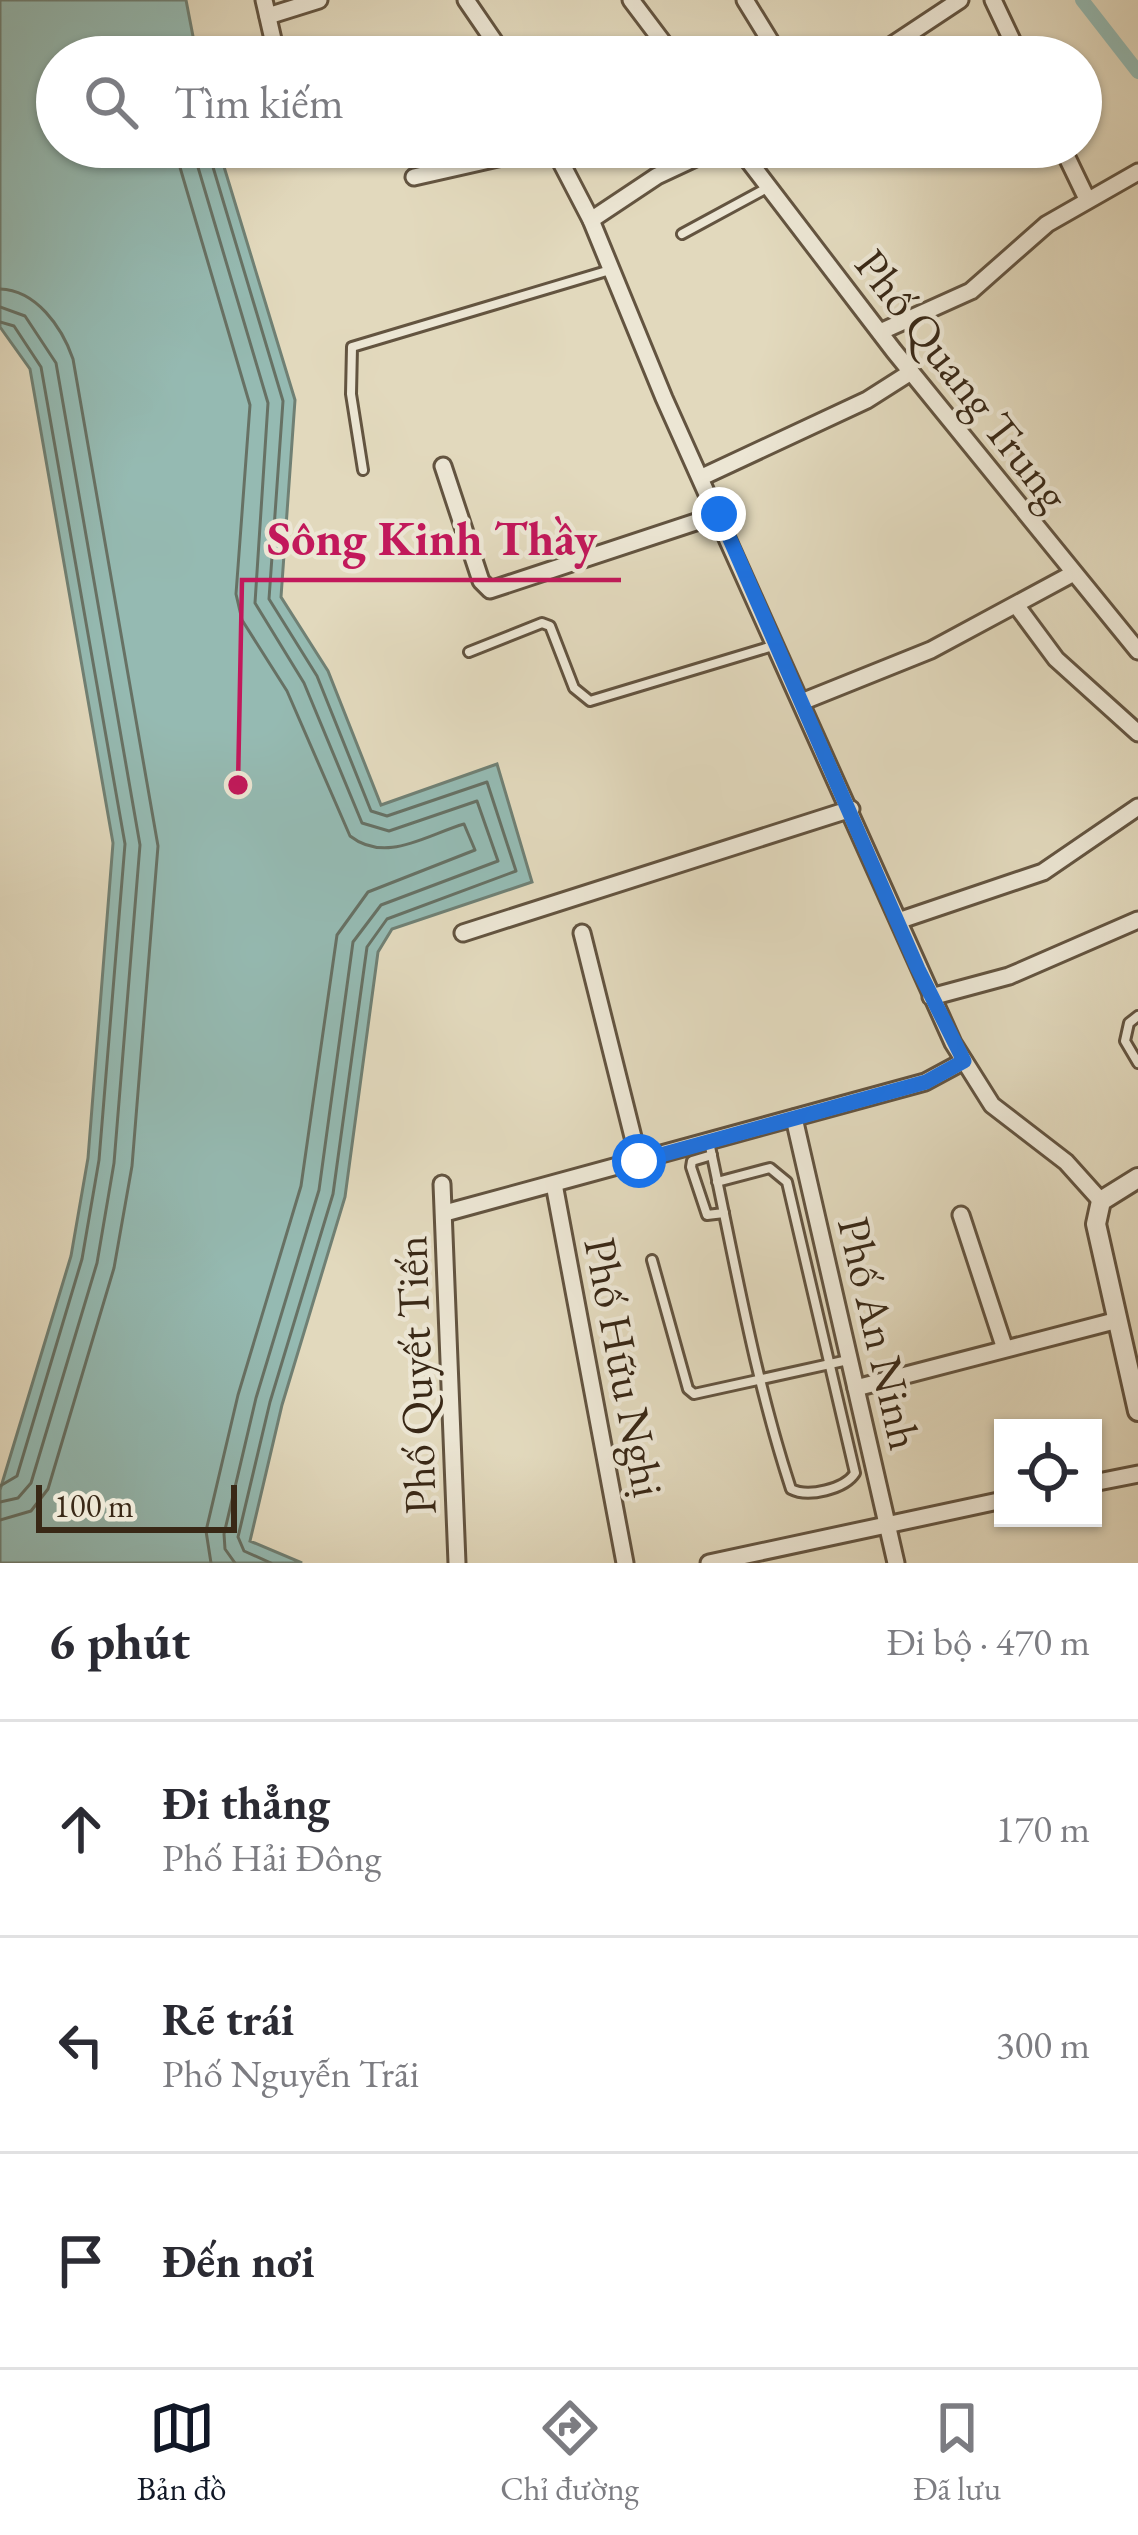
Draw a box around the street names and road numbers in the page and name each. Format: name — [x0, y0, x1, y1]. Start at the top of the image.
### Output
street label: Phố Quang Trung — [843, 237, 1083, 521]
street label: Phố An Ninh — [825, 1211, 935, 1455]
street label: Phố Hữu Nghị — [571, 1232, 679, 1502]
street label: Phố Quyết Tiến — [381, 1235, 449, 1515]

